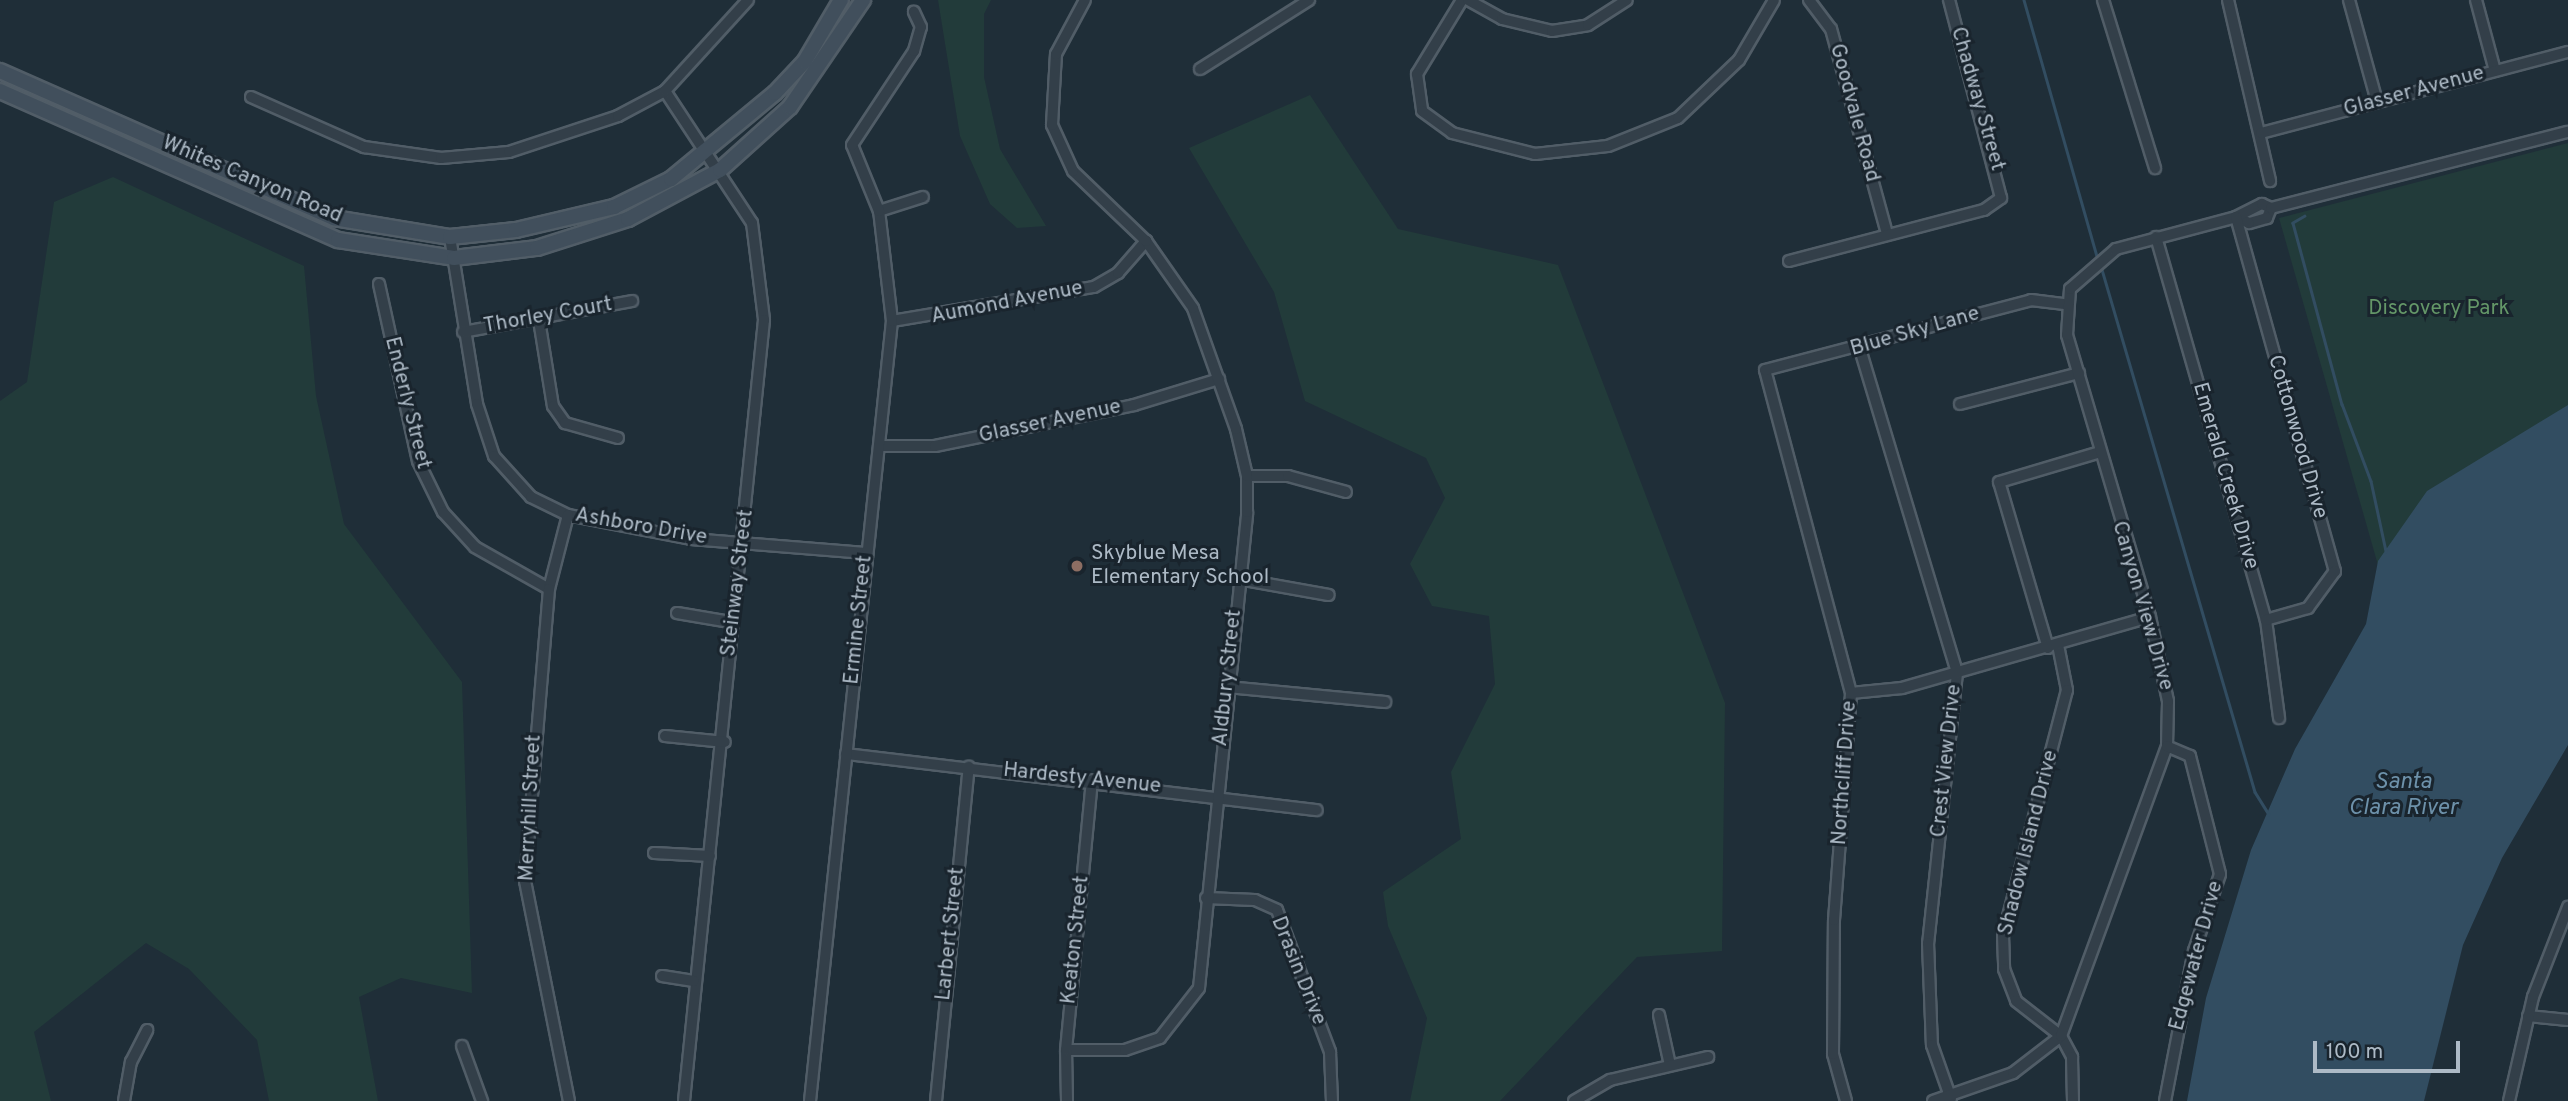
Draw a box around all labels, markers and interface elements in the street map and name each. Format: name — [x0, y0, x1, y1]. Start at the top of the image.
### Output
street label: Chadway Street — [1944, 24, 2010, 174]
street label: Goodvale Road — [1823, 41, 1885, 185]
street label: Glasser Avenue — [2341, 61, 2487, 123]
street label: Whites Canyon Road — [158, 131, 346, 229]
street label: Aumond Avenue — [929, 276, 1085, 330]
street label: Thorley Court — [482, 292, 614, 340]
park label: Discovery Park — [2368, 296, 2510, 322]
street label: Blue Sky Lane — [1848, 302, 1982, 362]
street label: Enderly Street — [378, 334, 436, 472]
street label: Cottonwood Drive — [2262, 352, 2332, 522]
street label: Emerald Creek Drive — [2186, 380, 2264, 572]
street label: Glasser Avenue — [976, 395, 1124, 449]
street label: Ashboro Drive — [573, 503, 709, 551]
street label: Steinway Street — [716, 508, 760, 658]
street label: Canyon View Drive — [2106, 518, 2178, 694]
place label: Skyblue Mesa Elementary School — [1091, 541, 1269, 591]
street label: Ermine Street — [840, 554, 878, 686]
marker: Skyblue Mesa Elementary School — [1069, 558, 1085, 574]
street label: Aldbury Street — [1208, 608, 1248, 748]
street label: Crest View Drive — [1926, 683, 1968, 839]
street label: Northcliff Drive — [1827, 700, 1863, 846]
street label: Merryhill Street — [515, 734, 547, 882]
street label: Shadow Island Drive — [1994, 748, 2064, 938]
street label: Hardesty Avenue — [1001, 758, 1163, 800]
water label: Santa Clara River — [2348, 769, 2458, 823]
street label: Larbert Street — [931, 866, 971, 1002]
street label: Keaton Street — [1057, 874, 1095, 1006]
street label: Edgewater Drive — [2165, 878, 2229, 1034]
street label: Drasin Drive — [1265, 913, 1331, 1029]
scale bar — [2316, 1028, 2463, 1072]
text: 100 m — [2326, 1039, 2383, 1066]

